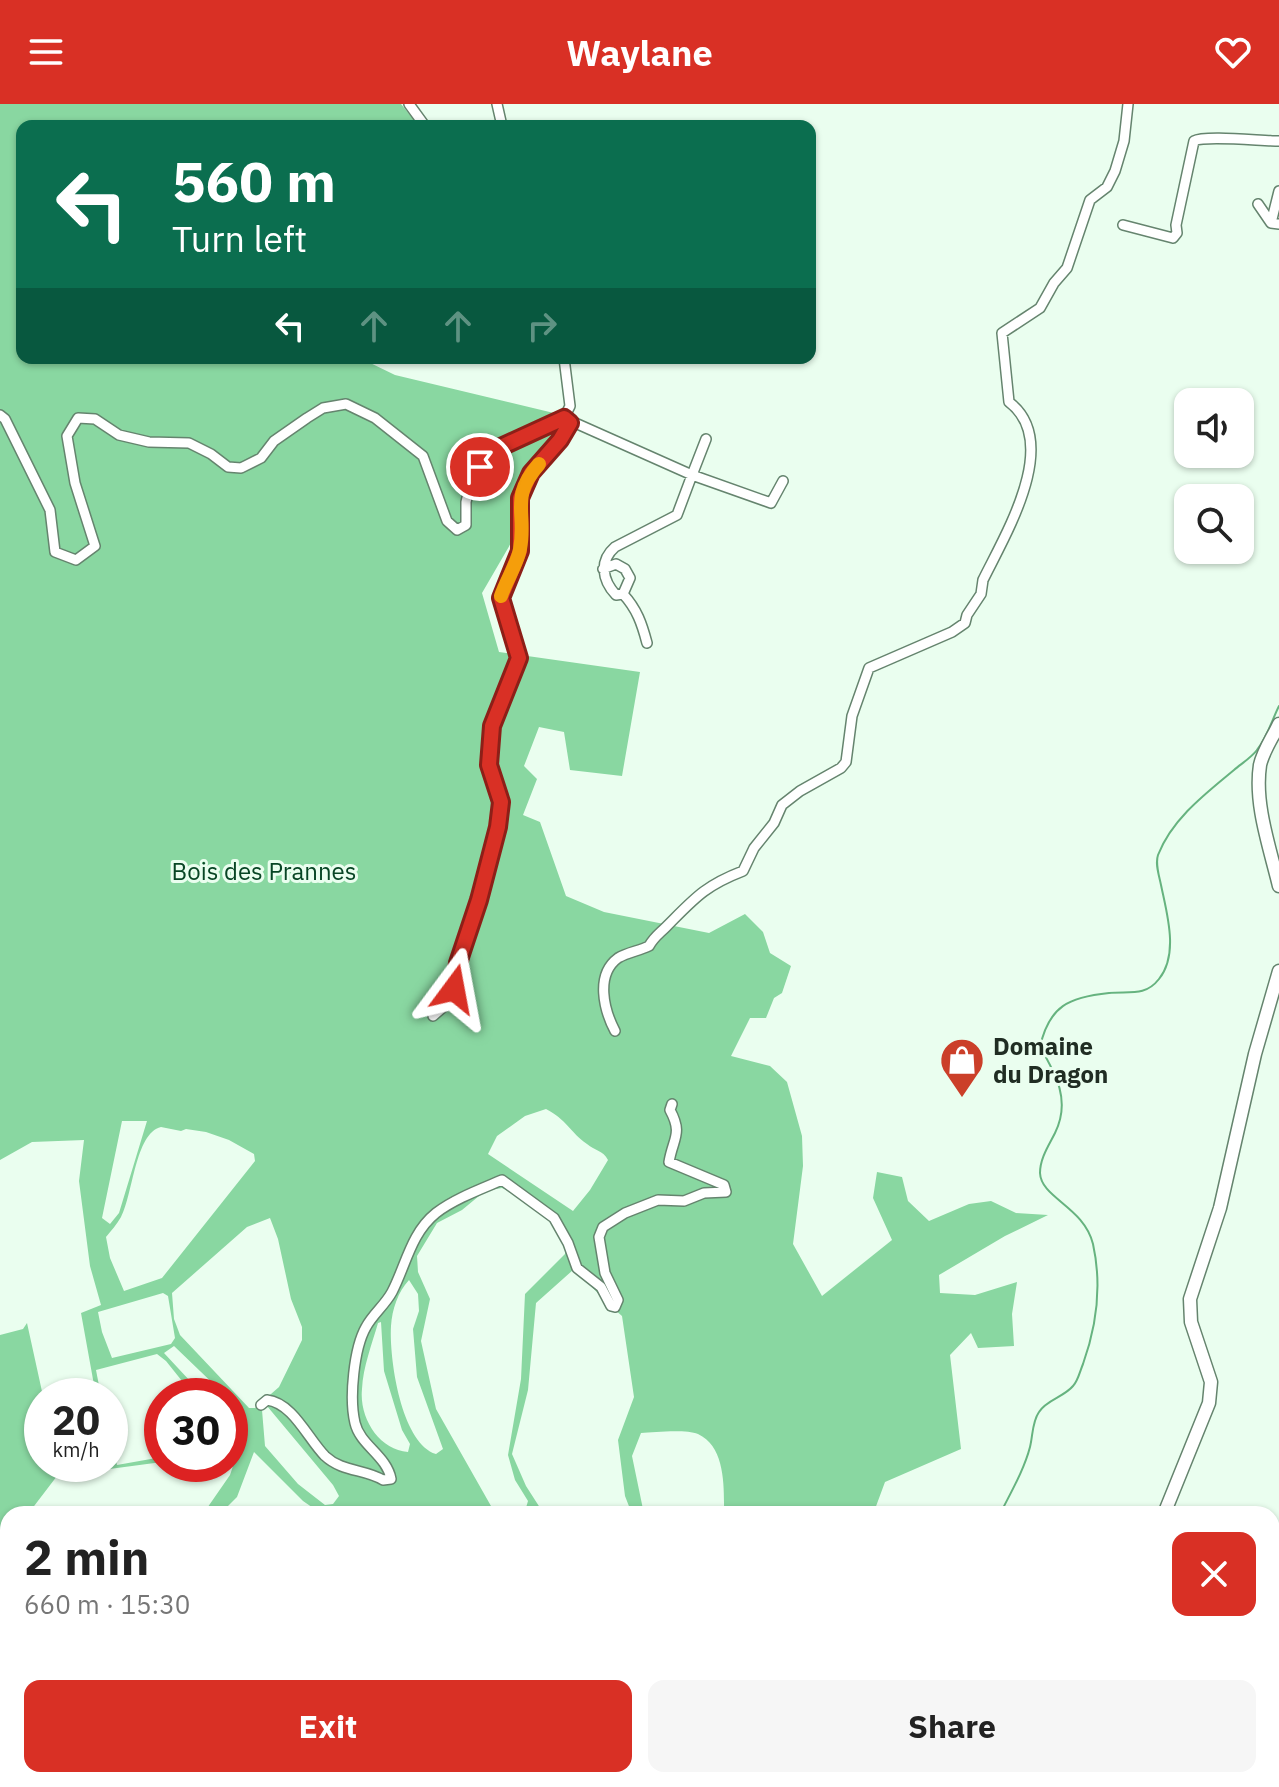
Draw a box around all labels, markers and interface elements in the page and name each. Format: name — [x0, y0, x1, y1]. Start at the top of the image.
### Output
text: Waylane — [566, 29, 713, 76]
icon: menu — [24, 30, 68, 74]
icon: heart — [1211, 30, 1255, 74]
text: 560 m — [172, 145, 336, 217]
icon: left — [40, 152, 144, 256]
text: Turn left — [172, 215, 307, 262]
icon: left — [268, 304, 312, 348]
icon: ahead — [352, 304, 396, 348]
icon: ahead — [436, 304, 480, 348]
icon: right — [520, 304, 564, 348]
map controls — [1174, 388, 1254, 564]
button: sound — [1174, 388, 1254, 468]
pin — [446, 433, 514, 501]
icon: arrive — [458, 445, 502, 489]
button: search — [1174, 484, 1254, 564]
park label: Bois des Prannes — [172, 855, 356, 887]
position arrow — [412, 947, 496, 1031]
place label: Domaine du Dragon — [993, 1030, 1108, 1090]
shop icon: Domaine du Dragon — [938, 1036, 986, 1099]
speed limit sign: 30 — [144, 1378, 248, 1482]
text: 20 — [52, 1394, 100, 1446]
text: km/h — [52, 1436, 100, 1463]
text: 2 min — [24, 1526, 149, 1588]
button: close — [1172, 1532, 1256, 1616]
text: 660 m · 15:30 — [24, 1587, 190, 1621]
button: Exit — [24, 1680, 632, 1772]
button: Share — [648, 1680, 1256, 1772]

